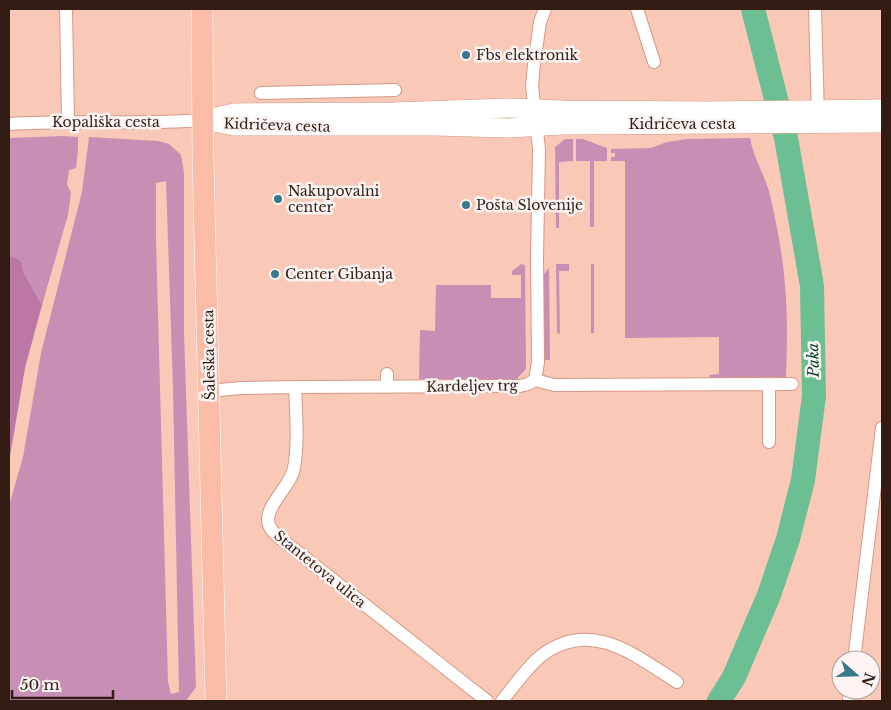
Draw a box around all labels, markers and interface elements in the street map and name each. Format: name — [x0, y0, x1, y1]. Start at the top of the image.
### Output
place label: Fbs elektronik — [476, 46, 579, 64]
marker: Fbs elektronik — [460, 49, 472, 61]
street label: Kopališka cesta — [52, 113, 160, 131]
street label: Kidričeva cesta — [223, 114, 331, 136]
street label: Kidričeva cesta — [629, 115, 736, 133]
place label: Nakupovalni center — [288, 182, 380, 216]
marker: Nakupovalni center — [272, 193, 284, 205]
place label: Pošta Slovenije — [476, 196, 583, 214]
marker: Pošta Slovenije — [460, 199, 472, 211]
place label: Center Gibanja — [285, 265, 393, 283]
marker: Center Gibanja — [269, 268, 281, 280]
street label: Šaleška cesta — [198, 309, 219, 401]
water label: Paka — [803, 343, 823, 378]
street label: Kardeljev trg — [426, 376, 519, 396]
street label: Stantetova ulica — [270, 526, 370, 612]
north arrow — [831, 650, 881, 700]
scale bar — [12, 668, 114, 700]
text: N — [858, 670, 879, 689]
text: 50 m — [20, 675, 60, 694]

